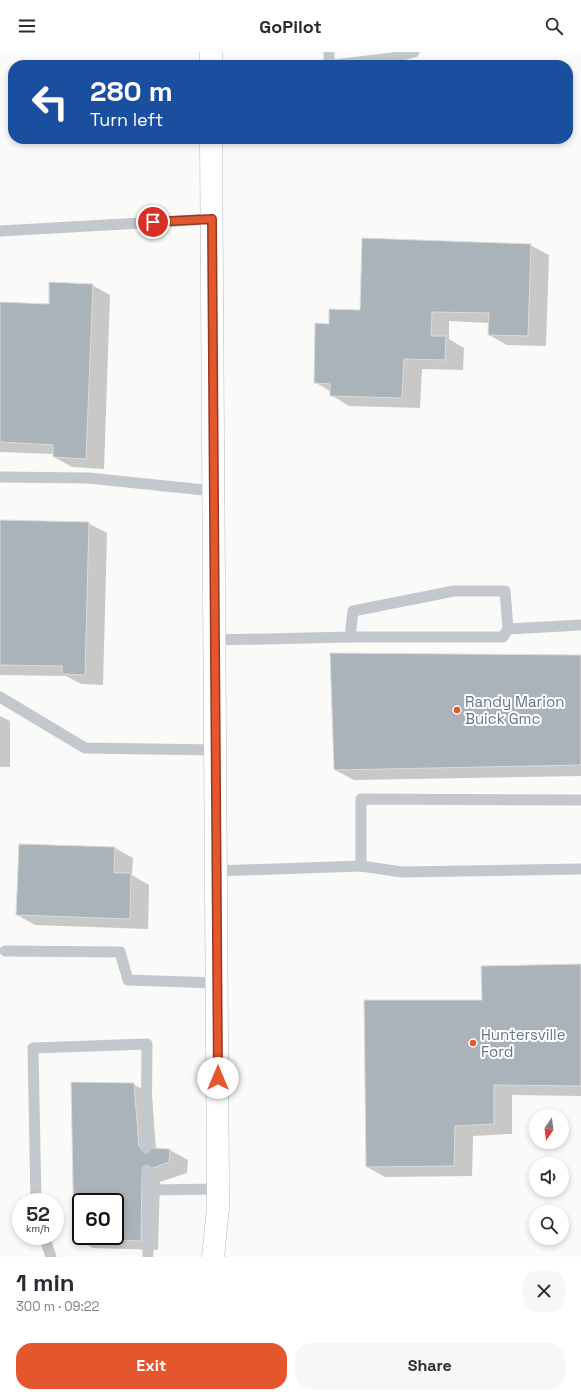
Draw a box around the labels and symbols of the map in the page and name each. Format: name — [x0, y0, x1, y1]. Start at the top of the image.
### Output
pin — [136, 205, 170, 239]
place label: Randy Marion Buick Gmc — [465, 692, 564, 728]
marker: Randy Marion Buick Gmc — [452, 705, 462, 715]
place label: Huntersville Ford — [481, 1025, 566, 1061]
marker: Huntersville Ford — [468, 1038, 478, 1048]
position arrow — [197, 1057, 239, 1099]
north arrow — [529, 1109, 569, 1149]
speed limit sign: 60 — [72, 1193, 124, 1245]

